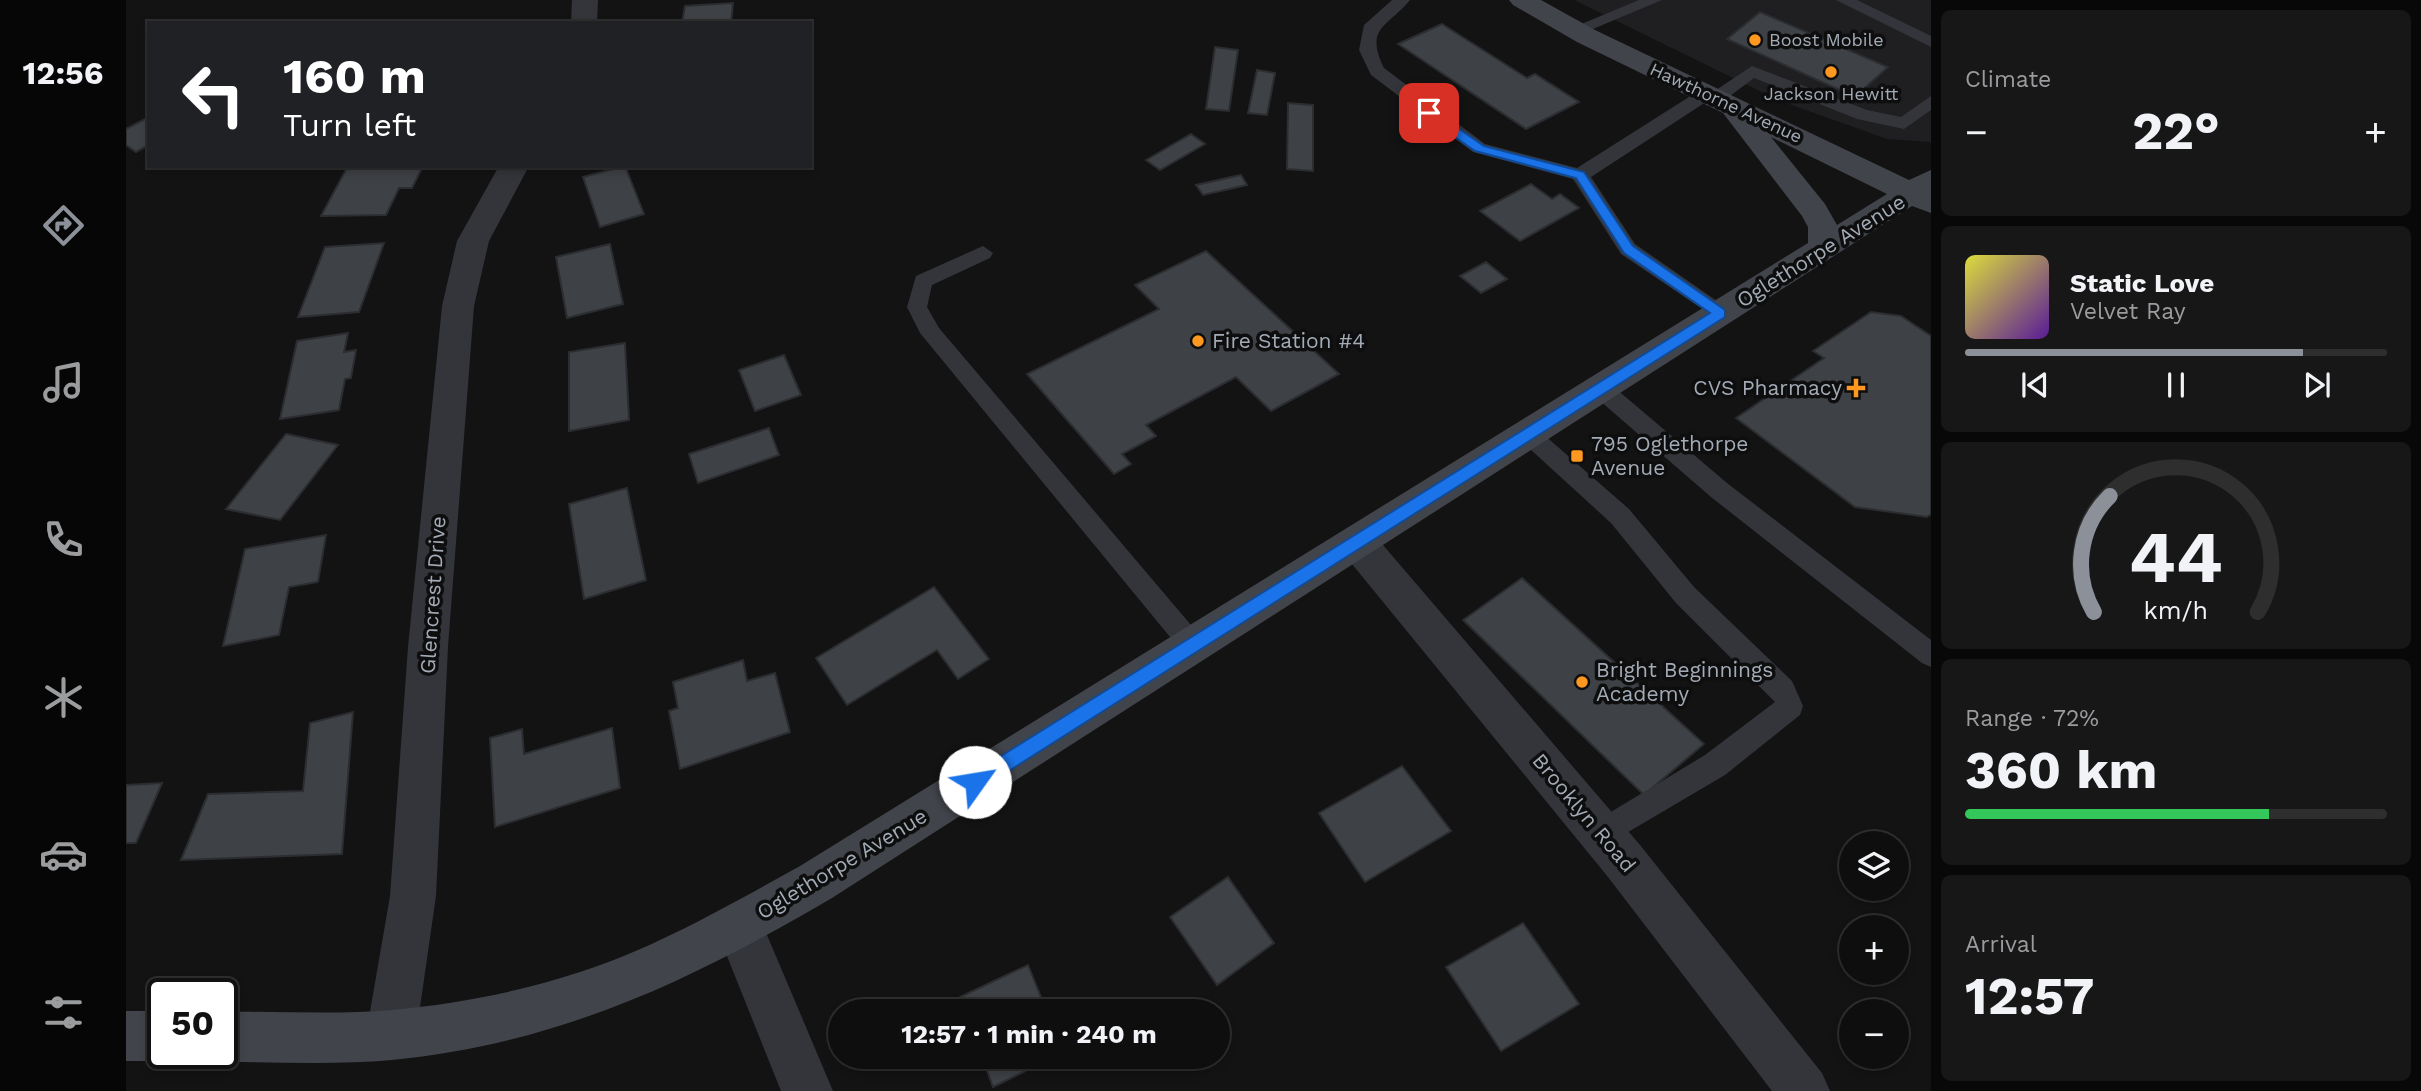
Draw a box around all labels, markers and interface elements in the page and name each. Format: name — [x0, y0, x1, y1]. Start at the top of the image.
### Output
place label: Boost Mobile — [1769, 29, 1884, 50]
marker: Boost Mobile — [1747, 32, 1763, 48]
text: 160 m — [283, 47, 426, 105]
icon: left — [168, 49, 259, 140]
text: 12:56 — [23, 54, 103, 92]
street label: Hawthorne Avenue — [1647, 58, 1806, 147]
marker: Jackson Hewitt — [1823, 64, 1839, 80]
text: Climate — [1965, 66, 2051, 93]
pin — [1399, 83, 1459, 143]
place label: Jackson Hewitt — [1764, 83, 1899, 104]
icon: arrive — [1410, 94, 1448, 132]
text: 22° — [2132, 101, 2220, 162]
text: Turn left — [283, 106, 416, 144]
text: − — [1965, 110, 1988, 154]
text: + — [2364, 110, 2387, 154]
street label: Oglethorpe Avenue — [1732, 189, 1910, 313]
icon: directions — [39, 201, 88, 250]
text: Static Love — [2070, 268, 2214, 298]
text: Velvet Ray — [2070, 298, 2186, 325]
place label: Fire Station #4 — [1212, 328, 1365, 353]
marker: Fire Station #4 — [1190, 333, 1206, 349]
icon: music — [39, 358, 88, 407]
icon: previous — [2016, 366, 2054, 404]
icon: pause — [2157, 366, 2195, 404]
icon: next — [2298, 366, 2336, 404]
place label: CVS Pharmacy — [1693, 375, 1842, 400]
marker: CVS Pharmacy — [1848, 380, 1864, 396]
place label: 795 Oglethorpe Avenue — [1591, 431, 1748, 480]
marker: 795 Oglethorpe Avenue — [1569, 448, 1585, 464]
text: 44 — [2129, 514, 2223, 600]
icon: phone — [39, 515, 88, 564]
street label: Glencrest Drive — [415, 515, 450, 675]
text: km/h — [2144, 595, 2208, 624]
place label: Bright Beginnings Academy — [1596, 657, 1773, 706]
icon: climate — [39, 673, 88, 722]
marker: Bright Beginnings Academy — [1574, 674, 1590, 690]
text: Range · 72% — [1965, 705, 2099, 732]
text: 360 km — [1965, 740, 2158, 801]
position arrow — [938, 745, 1012, 819]
street label: Brooklyn Road — [1527, 748, 1641, 877]
street label: Oglethorpe Avenue — [752, 803, 931, 924]
icon: car — [39, 830, 88, 879]
map controls — [1839, 831, 1909, 1069]
button: layers — [1839, 831, 1909, 901]
button: + — [1839, 915, 1909, 985]
text: Arrival — [1965, 931, 2037, 958]
text: 12:57 — [1965, 966, 2094, 1027]
speed limit sign: 50 — [147, 978, 238, 1069]
icon: filters — [39, 988, 88, 1037]
button: − — [1839, 999, 1909, 1069]
text: 12:57 · 1 min · 240 m — [901, 1019, 1157, 1049]

